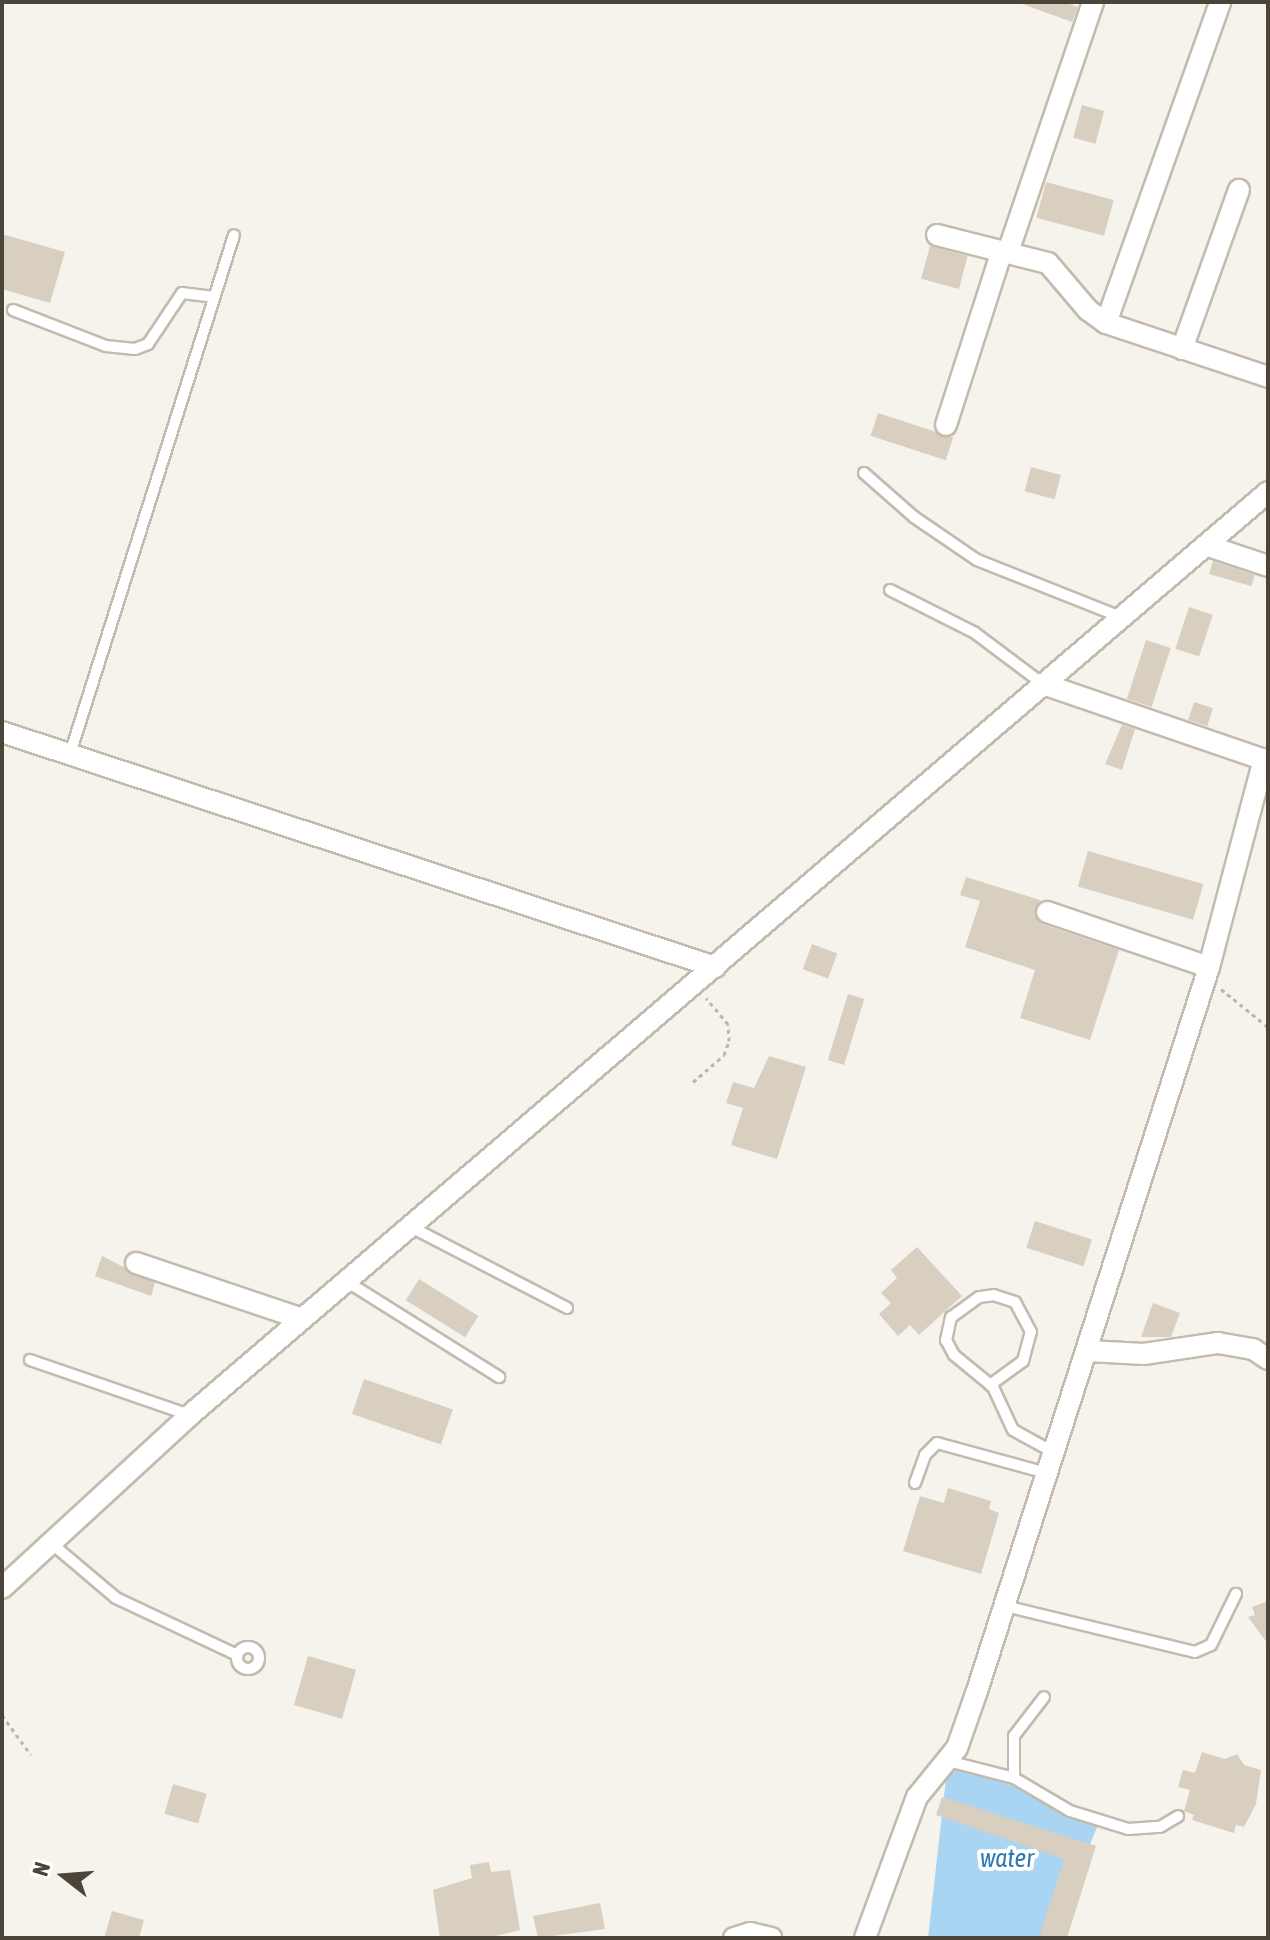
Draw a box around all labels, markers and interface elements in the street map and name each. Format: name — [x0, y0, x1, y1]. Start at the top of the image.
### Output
north arrow — [24, 1836, 104, 1916]
water label: water — [980, 1843, 1034, 1875]
text: N — [27, 1859, 55, 1879]

